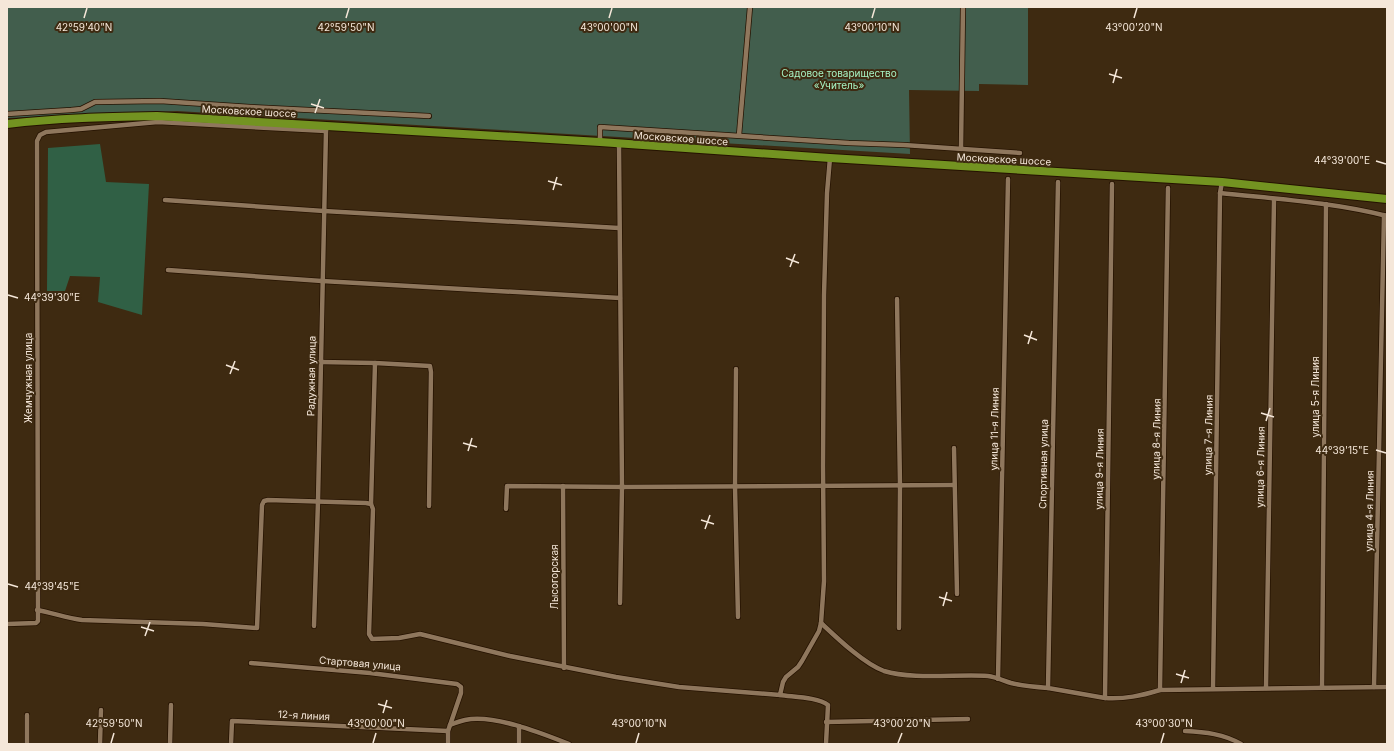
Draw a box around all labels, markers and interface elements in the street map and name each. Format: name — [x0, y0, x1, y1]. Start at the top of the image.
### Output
text: 42°59'40"N — [56, 21, 112, 33]
text: 42°59'50"N — [318, 21, 374, 33]
text: 43°00'00"N — [580, 21, 638, 33]
text: 43°00'10"N — [844, 21, 900, 33]
text: 43°00'20"N — [1105, 21, 1163, 33]
park label: Садовое товарищество «Учитель» — [781, 67, 897, 91]
street label: Московское шоссе — [201, 103, 297, 119]
street label: Московское шоссе — [633, 129, 729, 147]
street label: Московское шоссе — [956, 151, 1052, 167]
text: 44°39'00"E — [1314, 154, 1370, 166]
text: 44°39'30"E — [24, 291, 80, 303]
street label: Жемчужная улица — [22, 333, 34, 423]
street label: Радужная улица — [304, 336, 318, 416]
street label: улица 5-я Линия — [1309, 356, 1321, 438]
street label: улица 11-я Линия — [987, 387, 1001, 471]
street label: улица 7-я Линия — [1201, 395, 1215, 475]
street label: улица 8-я Линия — [1149, 398, 1163, 480]
street label: Спортивная улица — [1036, 419, 1050, 509]
street label: улица 6-я Линия — [1253, 426, 1267, 508]
street label: улица 9-я Линия — [1092, 428, 1106, 510]
text: 44°39'15"E — [1315, 444, 1369, 456]
street label: улица 4-я Линия — [1362, 470, 1376, 552]
street label: Лысогорская — [548, 544, 560, 610]
text: 44°39'45"E — [24, 580, 80, 592]
street label: Стартовая улица — [319, 653, 401, 673]
street label: 12-я линия — [278, 708, 330, 722]
text: 42°59'50"N — [86, 717, 142, 729]
text: 43°00'00"N — [347, 717, 405, 729]
text: 43°00'10"N — [611, 717, 667, 729]
text: 43°00'20"N — [873, 717, 931, 729]
text: 43°00'30"N — [1135, 717, 1193, 729]

